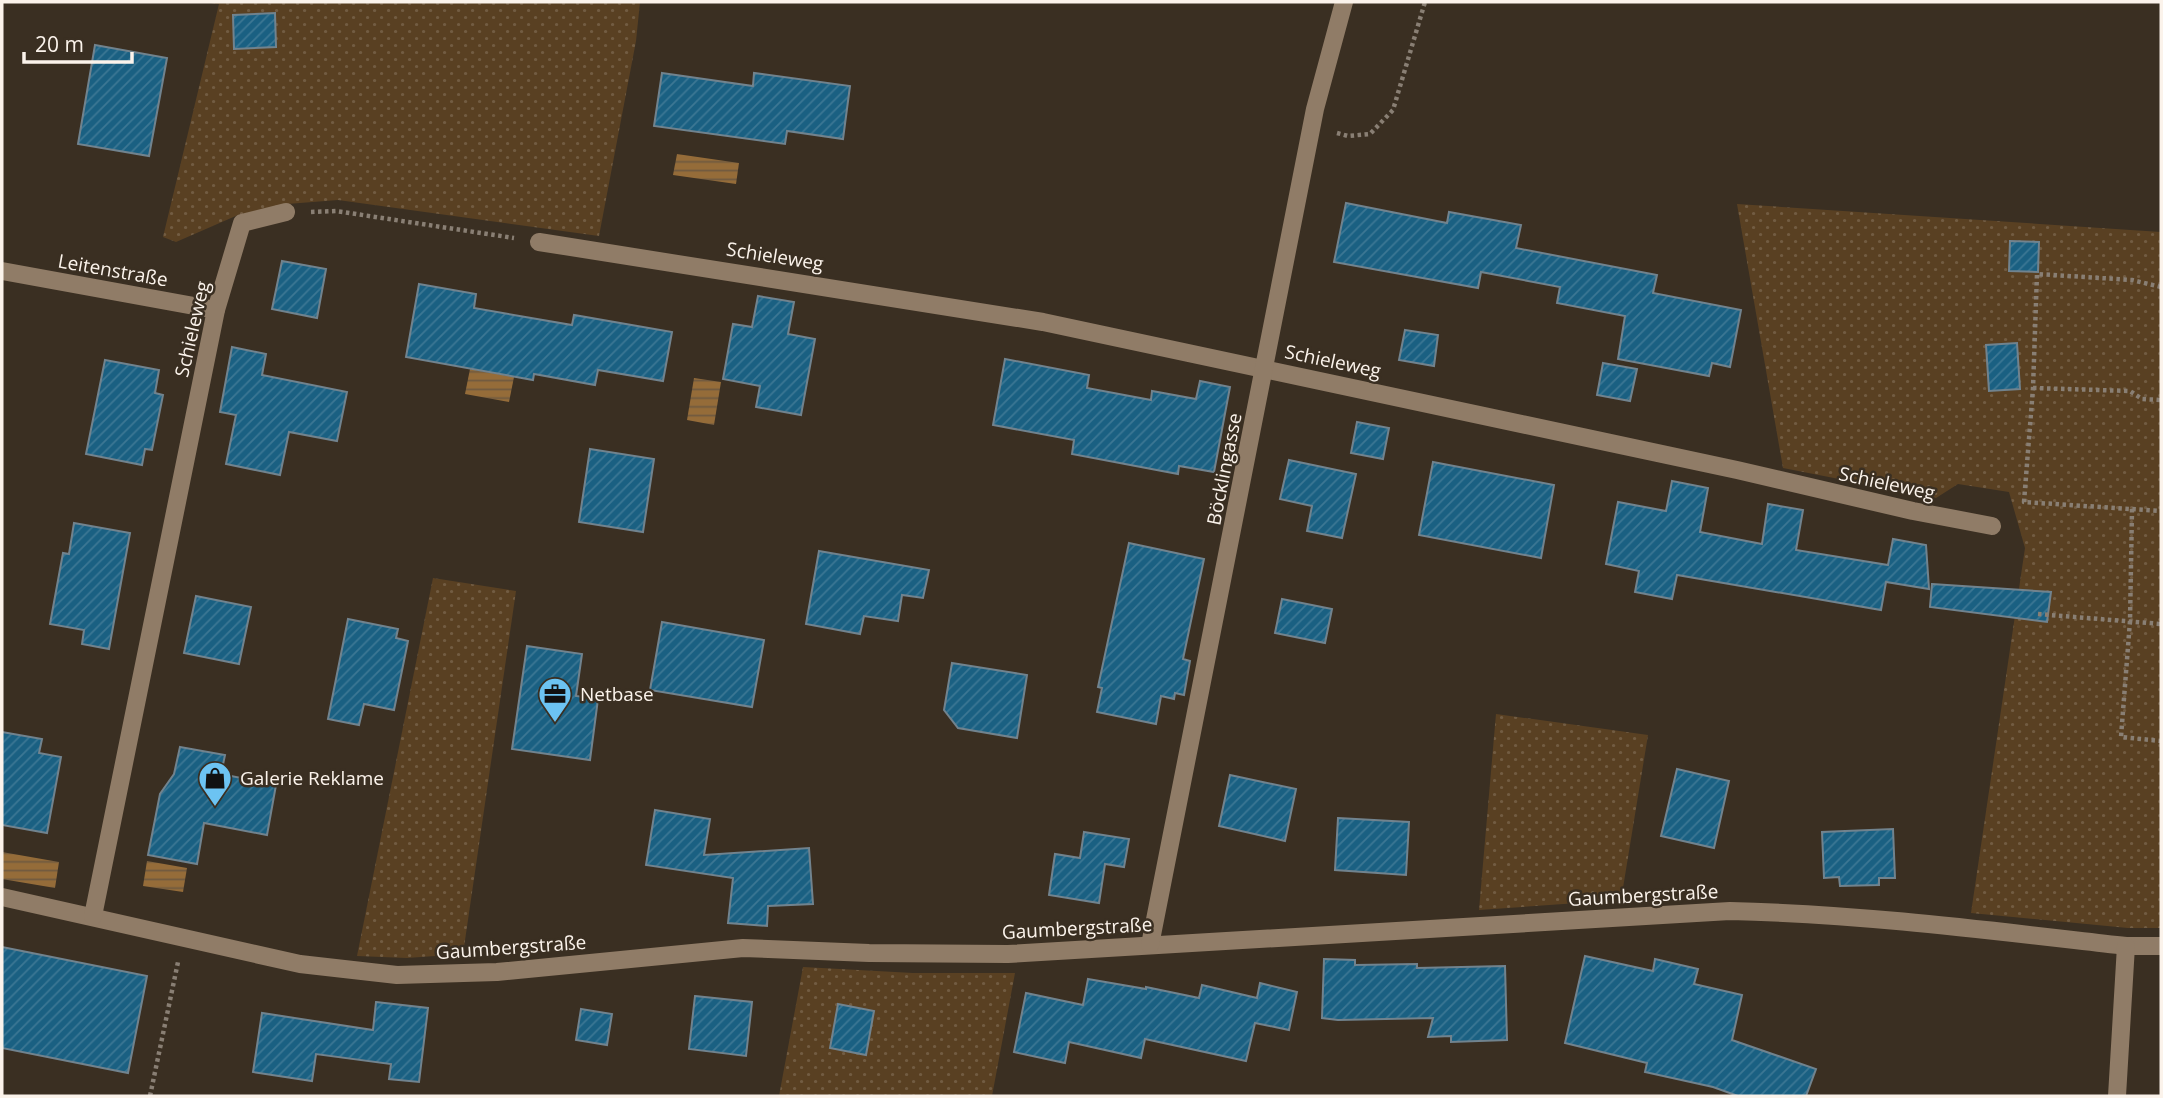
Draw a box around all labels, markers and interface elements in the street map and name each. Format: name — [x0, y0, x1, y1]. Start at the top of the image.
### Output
scale bar — [24, 21, 133, 65]
text: 20 m — [35, 30, 84, 58]
street label: Schieleweg — [725, 236, 825, 276]
street label: Leitenstraße — [56, 248, 170, 292]
street label: Schieleweg — [168, 278, 216, 380]
street label: Schieleweg — [1282, 338, 1384, 384]
street label: Böcklingasse — [1200, 411, 1248, 527]
street label: Schieleweg — [1836, 460, 1938, 506]
office icon: Netbase — [536, 675, 574, 724]
place label: Netbase — [580, 681, 654, 707]
shop icon: Galerie Reklame — [196, 759, 234, 808]
place label: Galerie Reklame — [240, 765, 384, 791]
street label: Gaumbergstraße — [1567, 878, 1719, 912]
street label: Gaumbergstraße — [1001, 911, 1153, 945]
street label: Gaumbergstraße — [435, 929, 587, 965]

